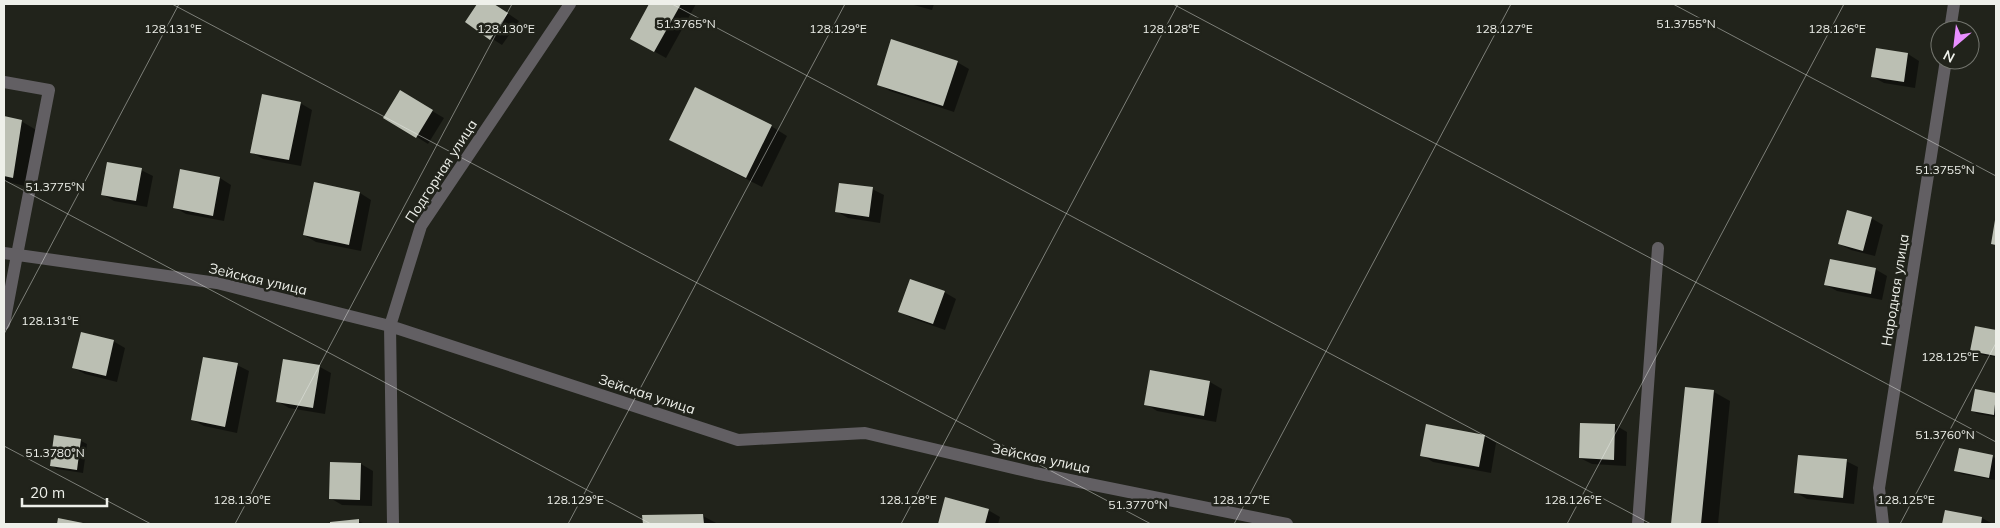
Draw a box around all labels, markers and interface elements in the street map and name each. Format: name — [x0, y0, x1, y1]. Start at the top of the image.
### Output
text: 51.3765°N — [656, 16, 716, 31]
text: 51.3755°N — [1656, 16, 1716, 31]
north arrow — [1930, 20, 1980, 70]
text: 128.131°E — [144, 21, 202, 36]
text: 128.130°E — [477, 21, 535, 36]
text: 128.129°E — [809, 21, 867, 36]
text: 128.128°E — [1142, 21, 1200, 36]
text: 128.127°E — [1475, 21, 1533, 36]
text: 128.126°E — [1808, 21, 1866, 36]
text: N — [1940, 46, 1958, 67]
street label: Подгорная улица — [401, 116, 481, 226]
text: 51.3755°N — [1915, 162, 1975, 177]
text: 51.3775°N — [25, 179, 85, 194]
street label: Народная улица — [1877, 233, 1913, 347]
street label: Зейская улица — [207, 259, 309, 299]
text: 128.131°E — [21, 313, 79, 328]
text: 128.125°E — [1921, 349, 1979, 364]
street label: Зейская улица — [596, 370, 698, 418]
text: 51.3760°N — [1915, 427, 1975, 442]
street label: Зейская улица — [990, 439, 1092, 477]
text: 51.3780°N — [25, 445, 85, 460]
scale bar — [22, 476, 108, 508]
text: 20 m — [30, 483, 65, 502]
text: 128.130°E — [213, 492, 271, 507]
text: 128.129°E — [546, 492, 604, 507]
text: 128.128°E — [879, 492, 937, 507]
text: 128.127°E — [1212, 492, 1270, 507]
text: 128.126°E — [1544, 492, 1602, 507]
text: 128.125°E — [1877, 492, 1935, 507]
text: 51.3770°N — [1108, 497, 1168, 512]

